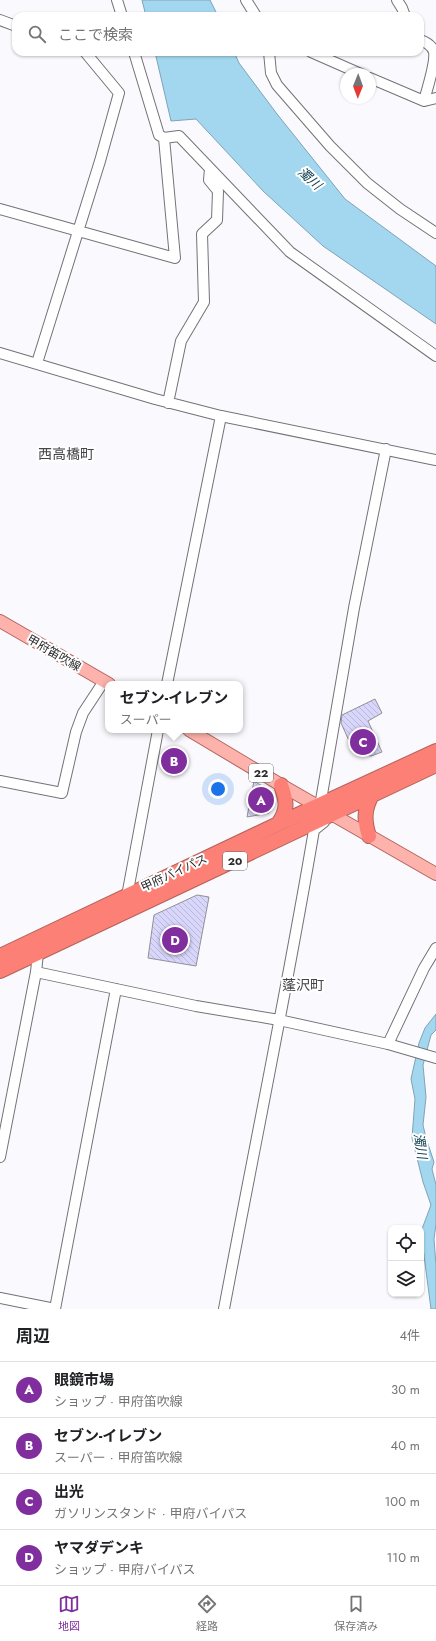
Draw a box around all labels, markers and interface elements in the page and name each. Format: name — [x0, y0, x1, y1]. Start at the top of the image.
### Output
search box — [12, 12, 424, 56]
icon: search — [26, 23, 48, 45]
text: ここで検索 — [58, 24, 133, 46]
north arrow — [340, 68, 376, 104]
water label: 濁川 — [294, 163, 327, 195]
district label: 西高橋町 — [38, 444, 94, 464]
street label: 甲府笛吹線 — [24, 630, 84, 676]
popup — [105, 681, 243, 733]
text: セブン-イレブン — [120, 687, 228, 709]
text: スーパー — [120, 710, 172, 729]
pin: C — [350, 727, 376, 757]
pin: B — [161, 746, 187, 776]
road number: 22 — [249, 764, 273, 782]
your location — [208, 779, 228, 799]
pin: A — [248, 785, 274, 815]
street label: 甲府バイパス — [138, 850, 210, 896]
road number: 20 — [223, 852, 247, 870]
pin: D — [162, 925, 188, 955]
district label: 蓬沢町 — [282, 975, 324, 995]
water label: 濁川 — [409, 1132, 432, 1162]
map controls — [388, 1225, 424, 1297]
button: locate — [388, 1225, 424, 1261]
button: layers — [388, 1261, 424, 1297]
text: 周辺 — [16, 1324, 50, 1348]
text: 4件 — [399, 1326, 420, 1345]
text: 眼鏡市場 — [54, 1369, 114, 1391]
text: A — [24, 1380, 34, 1399]
text: 30 m — [391, 1380, 420, 1399]
text: ショップ · 甲府笛吹線 — [54, 1392, 183, 1411]
text: セブン-イレブン — [54, 1425, 162, 1447]
text: B — [25, 1436, 33, 1455]
text: 40 m — [391, 1436, 420, 1455]
text: スーパー · 甲府笛吹線 — [54, 1448, 183, 1467]
text: 出光 — [54, 1481, 84, 1503]
text: C — [24, 1492, 34, 1511]
text: 100 m — [385, 1492, 420, 1511]
text: ガソリンスタンド · 甲府バイパス — [54, 1504, 247, 1523]
text: ヤマダデンキ — [54, 1537, 144, 1559]
text: D — [24, 1548, 34, 1567]
text: 110 m — [386, 1548, 420, 1567]
text: ショップ · 甲府バイパス — [54, 1560, 195, 1579]
tab: 地図 — [58, 1593, 80, 1634]
tab: 経路 — [196, 1593, 218, 1634]
tab: 保存済み — [334, 1593, 378, 1634]

